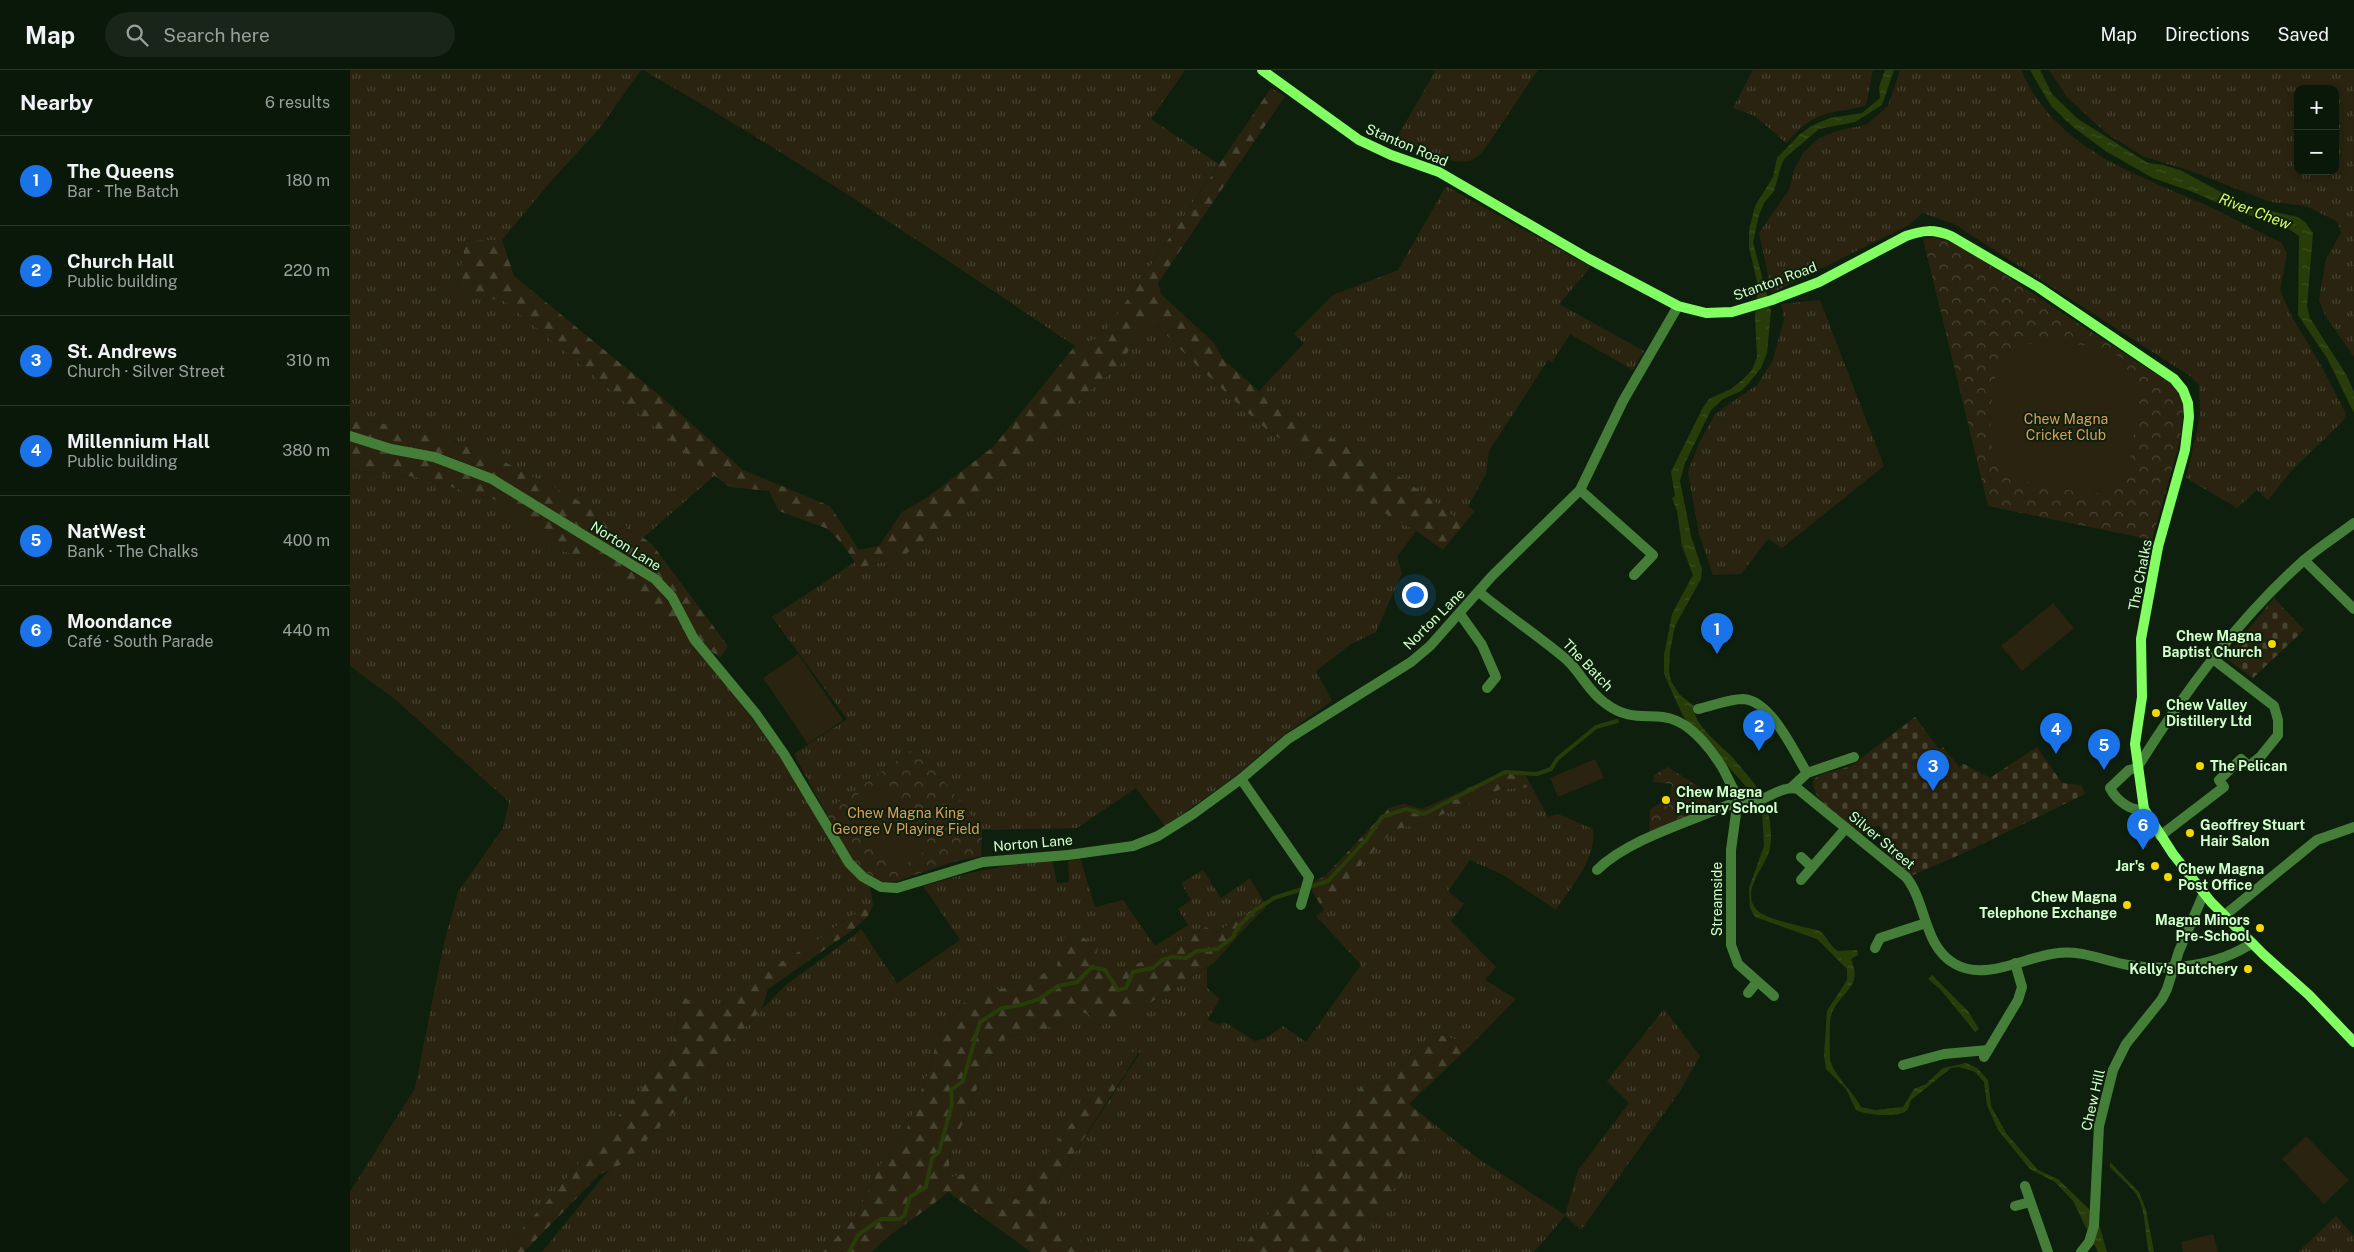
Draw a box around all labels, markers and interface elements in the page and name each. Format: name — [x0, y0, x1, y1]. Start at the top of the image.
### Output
search box — [105, 12, 455, 57]
text: Map — [25, 21, 75, 49]
icon: search — [123, 21, 151, 49]
text: Search here — [163, 24, 270, 46]
text: Map — [2100, 24, 2137, 45]
text: Directions — [2165, 24, 2250, 45]
text: Saved — [2278, 24, 2329, 45]
map controls — [2294, 85, 2339, 175]
button: + — [2294, 85, 2339, 130]
text: Nearby — [20, 90, 93, 115]
text: 6 results — [265, 93, 330, 112]
street label: Stanton Road — [1363, 120, 1451, 170]
button: − — [2294, 130, 2339, 175]
text: The Queens — [67, 160, 174, 182]
text: 1 — [33, 171, 39, 190]
text: 180 m — [286, 171, 330, 190]
text: Bar · The Batch — [67, 182, 179, 201]
water label: River Chew — [2217, 190, 2294, 233]
text: Church Hall — [67, 250, 175, 272]
street label: Stanton Road — [1731, 258, 1819, 304]
text: 2 — [31, 261, 41, 280]
text: 220 m — [283, 261, 330, 280]
text: Public building — [67, 272, 178, 291]
text: St. Andrews — [67, 340, 177, 362]
text: 3 — [31, 351, 41, 370]
text: 310 m — [286, 351, 330, 370]
text: Church · Silver Street — [67, 362, 225, 381]
park label: Chew Magna Cricket Club — [2024, 411, 2108, 443]
text: Millennium Hall — [67, 430, 210, 452]
text: 4 — [31, 441, 41, 460]
text: 380 m — [282, 441, 330, 460]
text: Public building — [67, 452, 178, 471]
street label: Norton Lane — [588, 518, 664, 574]
text: NatWest — [67, 520, 146, 542]
text: 5 — [31, 531, 41, 550]
text: 400 m — [283, 531, 330, 550]
street label: The Chalks — [2125, 538, 2155, 612]
text: Bank · The Chalks — [67, 542, 198, 561]
your location — [1402, 582, 1428, 608]
street label: Norton Lane — [1400, 585, 1468, 653]
text: Moondance — [67, 610, 172, 632]
pin: 1 — [1701, 613, 1733, 654]
text: 6 — [31, 621, 41, 640]
text: 440 m — [282, 621, 330, 640]
place label: Chew Magna Baptist Church — [2162, 628, 2262, 660]
text: Café · South Parade — [67, 632, 214, 651]
street label: The Batch — [1560, 636, 1616, 694]
marker: Chew Magna Baptist Church — [2266, 638, 2278, 650]
place label: Chew Valley Distillery Ltd — [2166, 697, 2252, 729]
marker: Chew Valley Distillery Ltd — [2150, 707, 2162, 719]
pin: 2 — [1743, 710, 1775, 751]
pin: 4 — [2040, 713, 2072, 754]
pin: 5 — [2088, 729, 2120, 770]
pin: 3 — [1917, 750, 1949, 791]
place label: The Pelican — [2210, 758, 2287, 774]
marker: The Pelican — [2194, 760, 2206, 772]
place label: Chew Magna Primary School — [1676, 784, 1779, 816]
marker: Chew Magna Primary School — [1660, 794, 1672, 806]
park label: Chew Magna King George V Playing Field — [832, 805, 980, 837]
street label: Silver Street — [1846, 808, 1918, 872]
pin: 6 — [2127, 809, 2159, 850]
place label: Geoffrey Stuart Hair Salon — [2200, 817, 2305, 849]
marker: Geoffrey Stuart Hair Salon — [2184, 827, 2196, 839]
street label: Norton Lane — [993, 832, 1074, 854]
place label: Jar's — [2115, 858, 2145, 874]
marker: Jar's — [2149, 860, 2161, 872]
place label: Chew Magna Post Office — [2178, 861, 2264, 893]
street label: Streamside — [1709, 862, 1725, 936]
marker: Chew Magna Post Office — [2162, 871, 2174, 883]
place label: Chew Magna Telephone Exchange — [1979, 889, 2117, 921]
marker: Chew Magna Telephone Exchange — [2121, 899, 2133, 911]
place label: Magna Minors Pre-School — [2155, 912, 2250, 944]
marker: Magna Minors Pre-School — [2254, 922, 2266, 934]
place label: Kelly's Butchery — [2129, 961, 2238, 977]
marker: Kelly's Butchery — [2242, 963, 2254, 975]
street label: Chew Hill — [2078, 1068, 2108, 1132]

